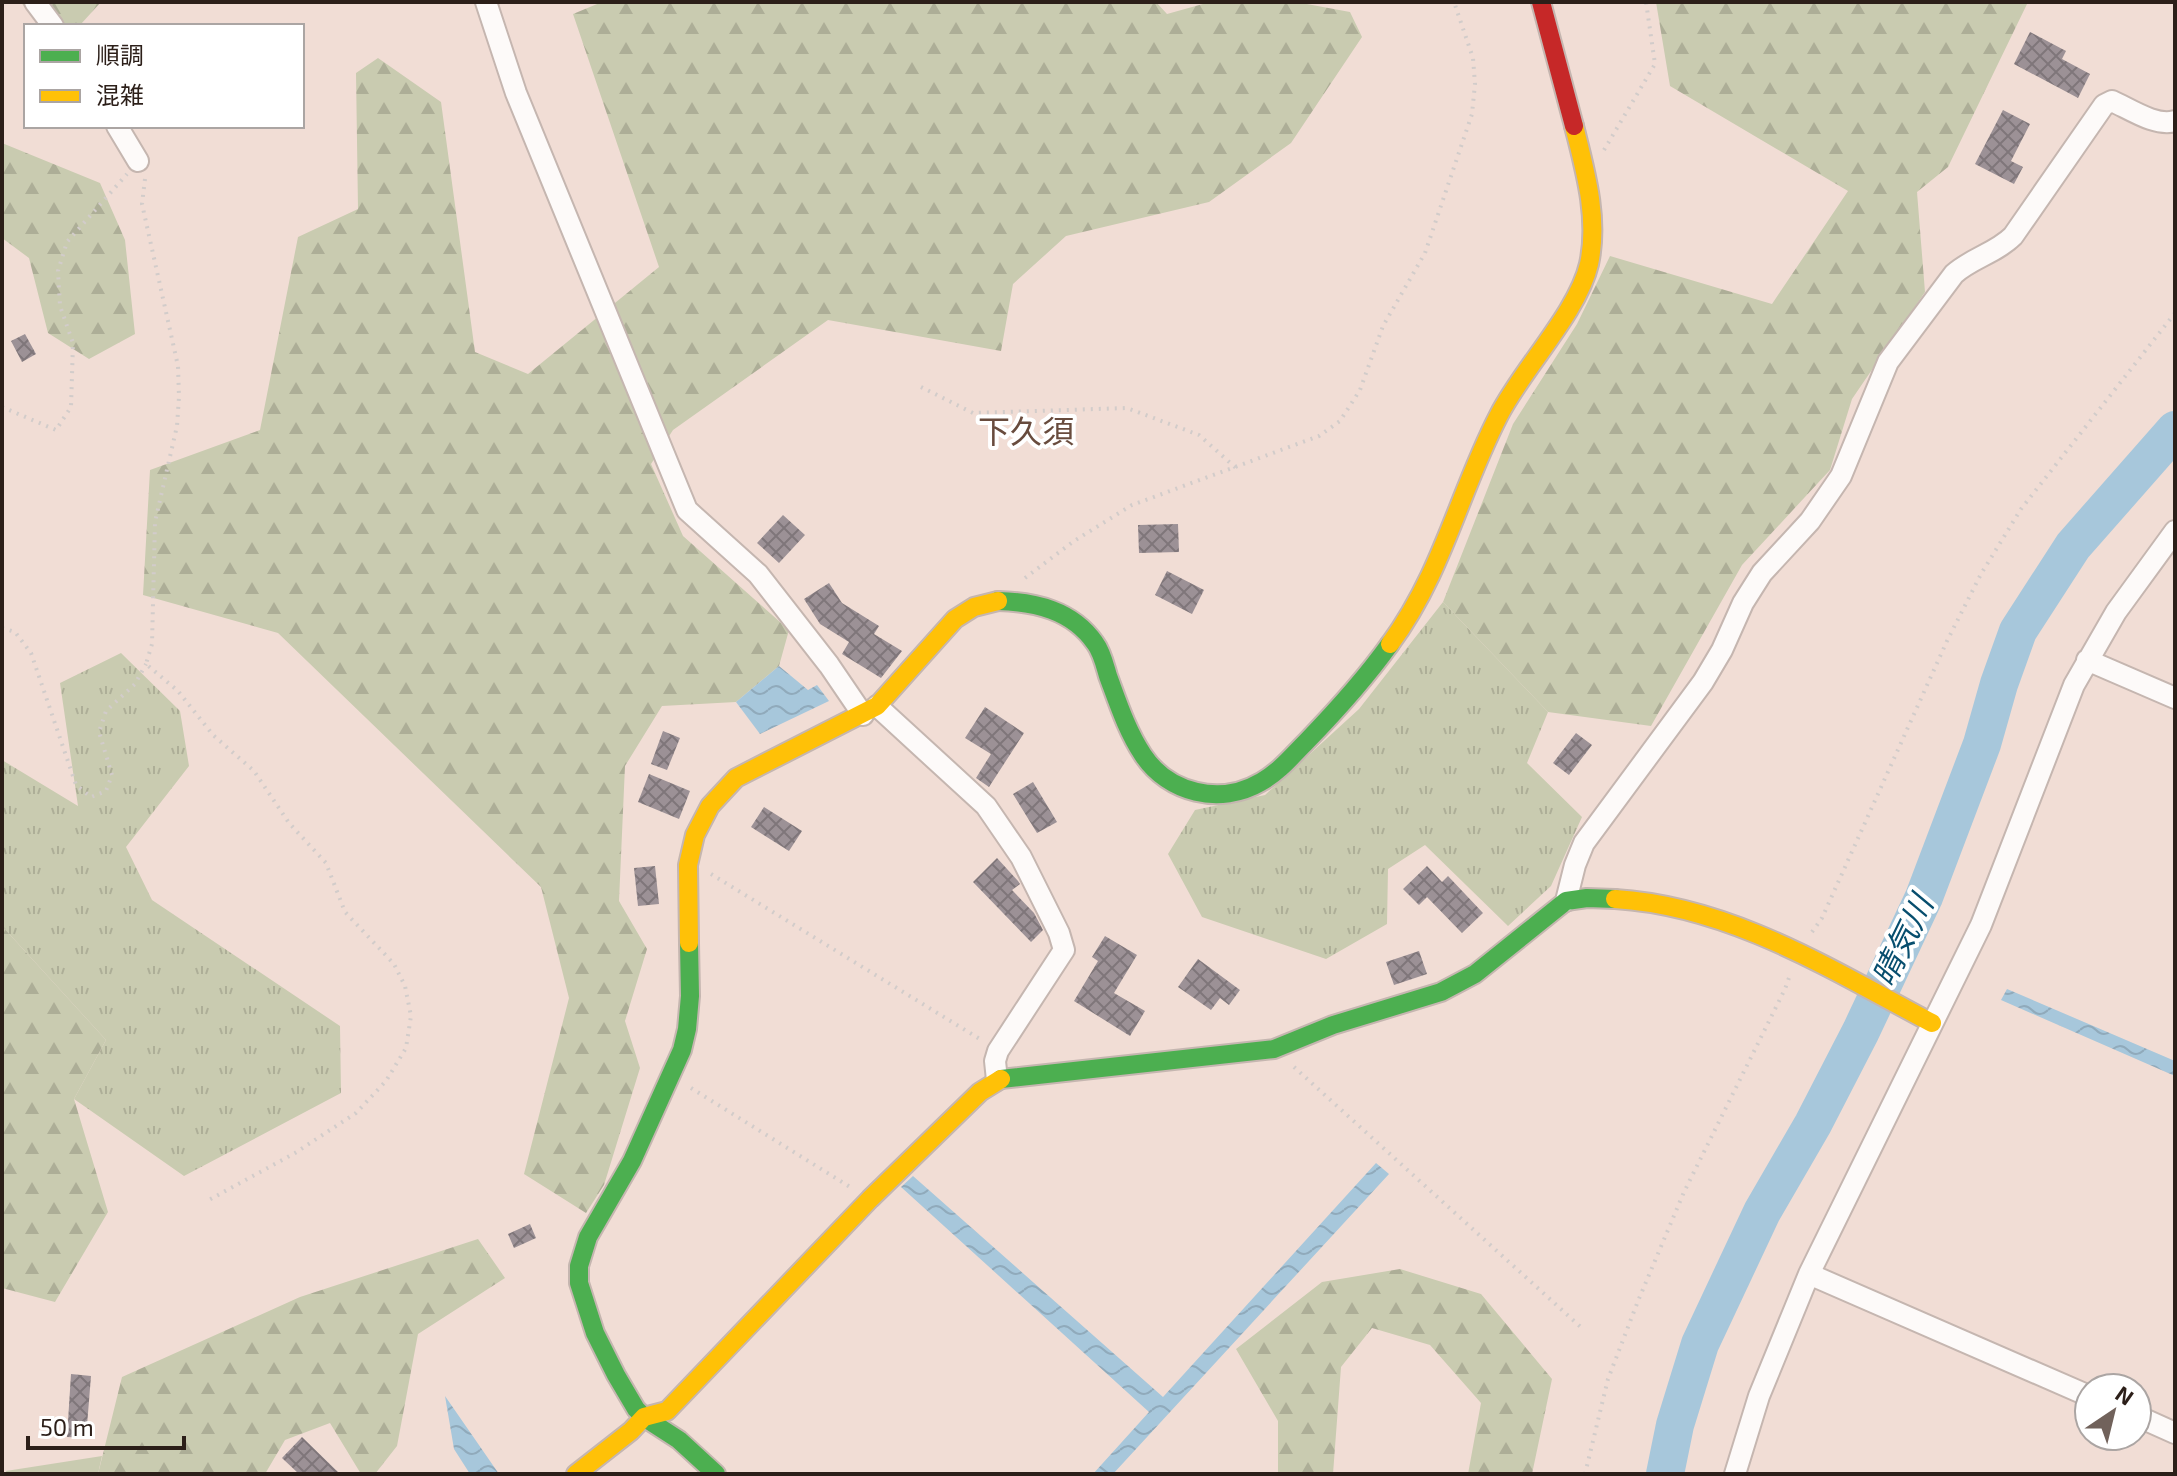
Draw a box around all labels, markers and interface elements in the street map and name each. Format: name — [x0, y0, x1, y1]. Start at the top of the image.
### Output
legend — [24, 24, 304, 128]
text: 順調 — [96, 40, 144, 69]
text: 混雑 — [96, 80, 144, 109]
district label: 下久須 — [978, 411, 1074, 449]
water label: 晴気川 — [1863, 886, 1940, 991]
north arrow — [2073, 1372, 2153, 1452]
text: N — [2111, 1380, 2139, 1410]
scale bar — [28, 1400, 184, 1450]
text: 50 m — [40, 1412, 94, 1441]

